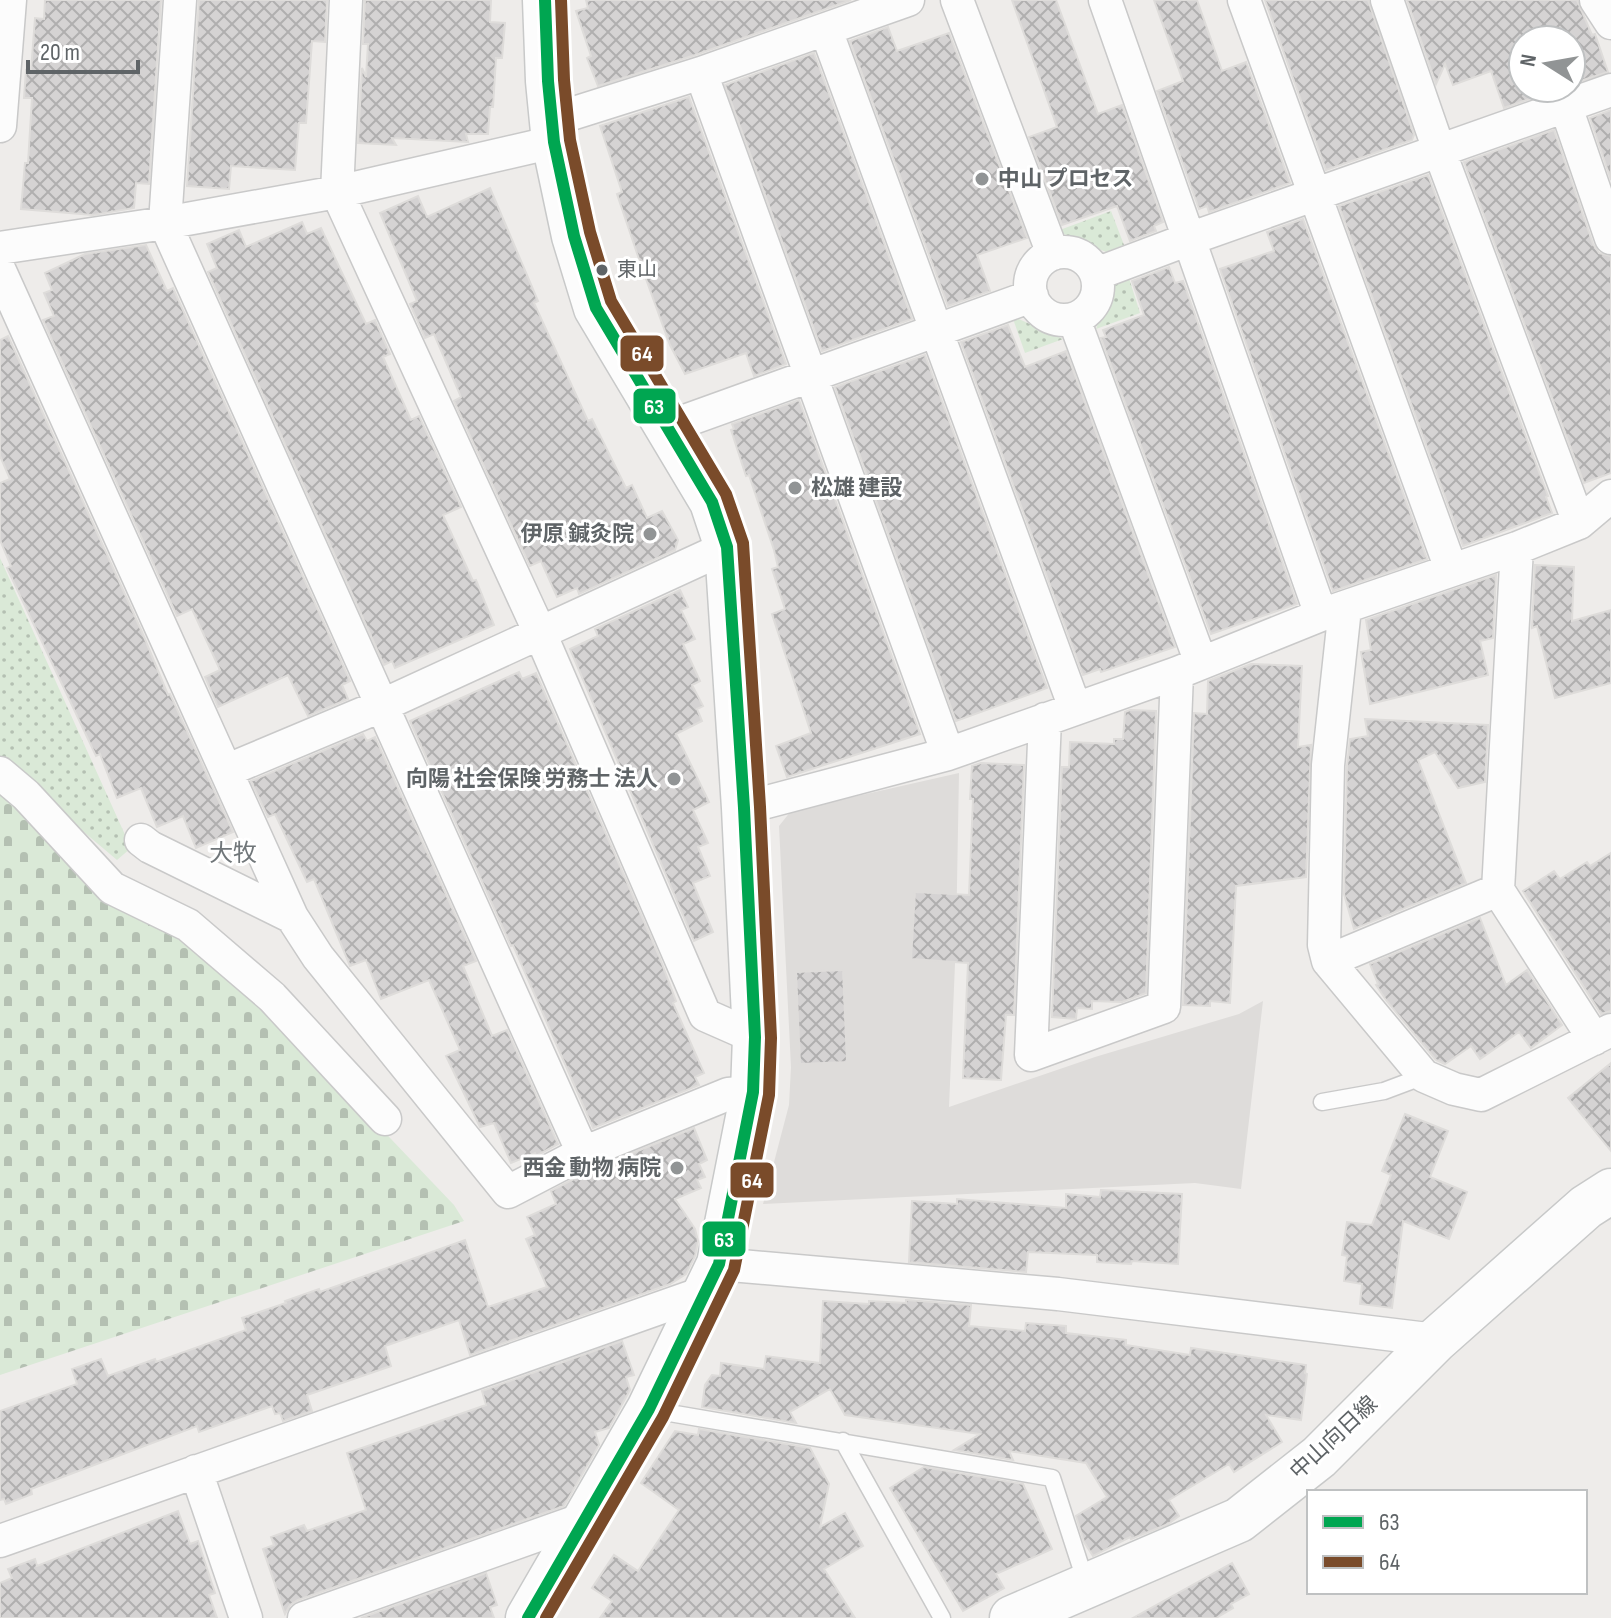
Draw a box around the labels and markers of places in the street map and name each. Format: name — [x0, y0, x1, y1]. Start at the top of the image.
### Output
place label: 中山 プロセス — [998, 166, 1133, 193]
marker: 中山 プロセス — [973, 170, 991, 188]
place label: 東山 — [617, 258, 657, 282]
marker: 東山 — [594, 262, 610, 278]
place label: 松雄 建設 — [811, 475, 902, 502]
marker: 松雄 建設 — [786, 479, 804, 497]
place label: 伊原 鍼灸院 — [521, 521, 634, 548]
marker: 伊原 鍼灸院 — [641, 525, 659, 543]
place label: 向陽 社会保険 労務士 法人 — [406, 766, 658, 793]
marker: 向陽 社会保険 労務士 法人 — [665, 770, 683, 788]
place label: 西金 動物 病院 — [522, 1155, 661, 1182]
marker: 西金 動物 病院 — [668, 1159, 686, 1177]

